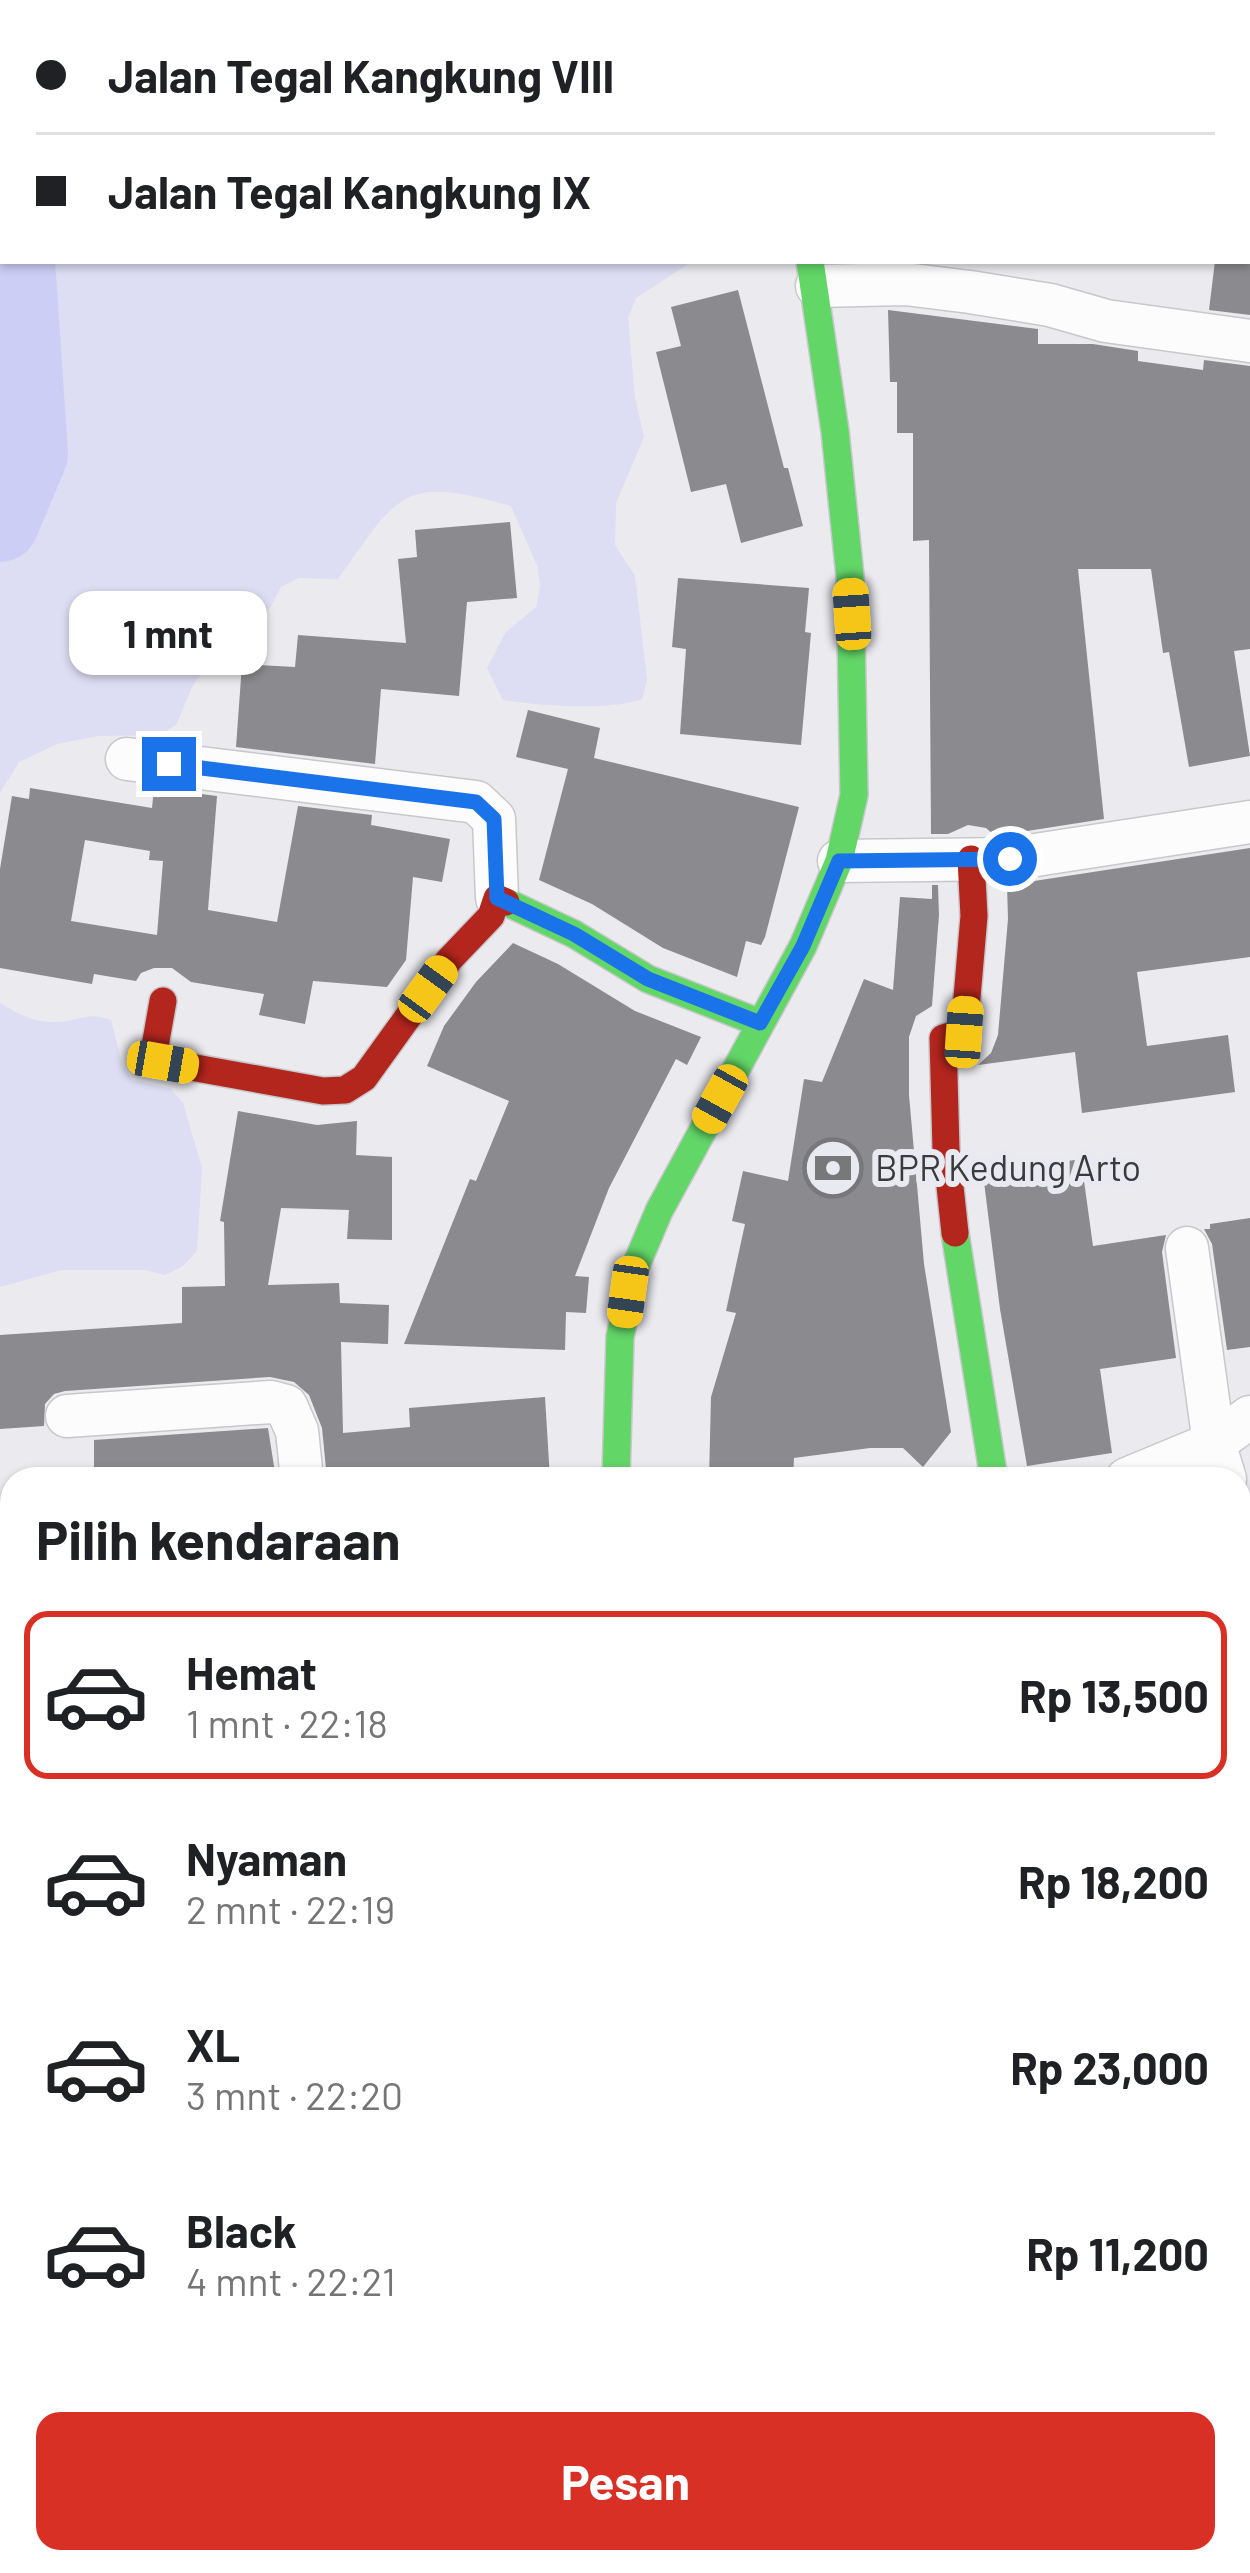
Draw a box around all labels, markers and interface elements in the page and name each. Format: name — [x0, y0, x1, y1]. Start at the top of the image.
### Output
text: Jalan Tegal Kangkung VIII — [108, 48, 614, 102]
text: Jalan Tegal Kangkung IX — [108, 164, 591, 218]
car — [832, 577, 872, 651]
callout: 1 mnt — [70, 590, 268, 674]
text: 1 mnt — [123, 609, 213, 656]
route end — [142, 737, 196, 791]
route start — [983, 832, 1037, 886]
car — [392, 949, 464, 1029]
car — [944, 995, 984, 1069]
car — [124, 1038, 202, 1086]
car — [687, 1059, 753, 1139]
bank icon: BPR Kedung Arto — [802, 1137, 864, 1199]
place label: BPR Kedung Arto — [875, 1145, 1141, 1188]
car — [605, 1254, 651, 1330]
text: Pilih kendaraan — [36, 1506, 400, 1571]
icon: car — [42, 1641, 150, 1749]
text: Hemat — [186, 1645, 317, 1699]
text: Rp 13,500 — [1019, 1668, 1209, 1722]
text: 1 mnt · 22:18 — [186, 1699, 388, 1746]
icon: car — [42, 1827, 150, 1935]
text: Nyaman — [186, 1831, 347, 1885]
text: Rp 18,200 — [1018, 1854, 1209, 1908]
text: 2 mnt · 22:19 — [186, 1885, 395, 1932]
icon: car — [42, 2013, 150, 2121]
text: XL — [186, 2017, 240, 2071]
text: Rp 23,000 — [1010, 2040, 1209, 2094]
text: 3 mnt · 22:20 — [186, 2071, 403, 2118]
icon: car — [42, 2199, 150, 2307]
text: Black — [186, 2203, 297, 2257]
text: Rp 11,200 — [1026, 2226, 1209, 2280]
text: 4 mnt · 22:21 — [186, 2257, 396, 2304]
button: Pesan — [36, 2412, 1215, 2550]

